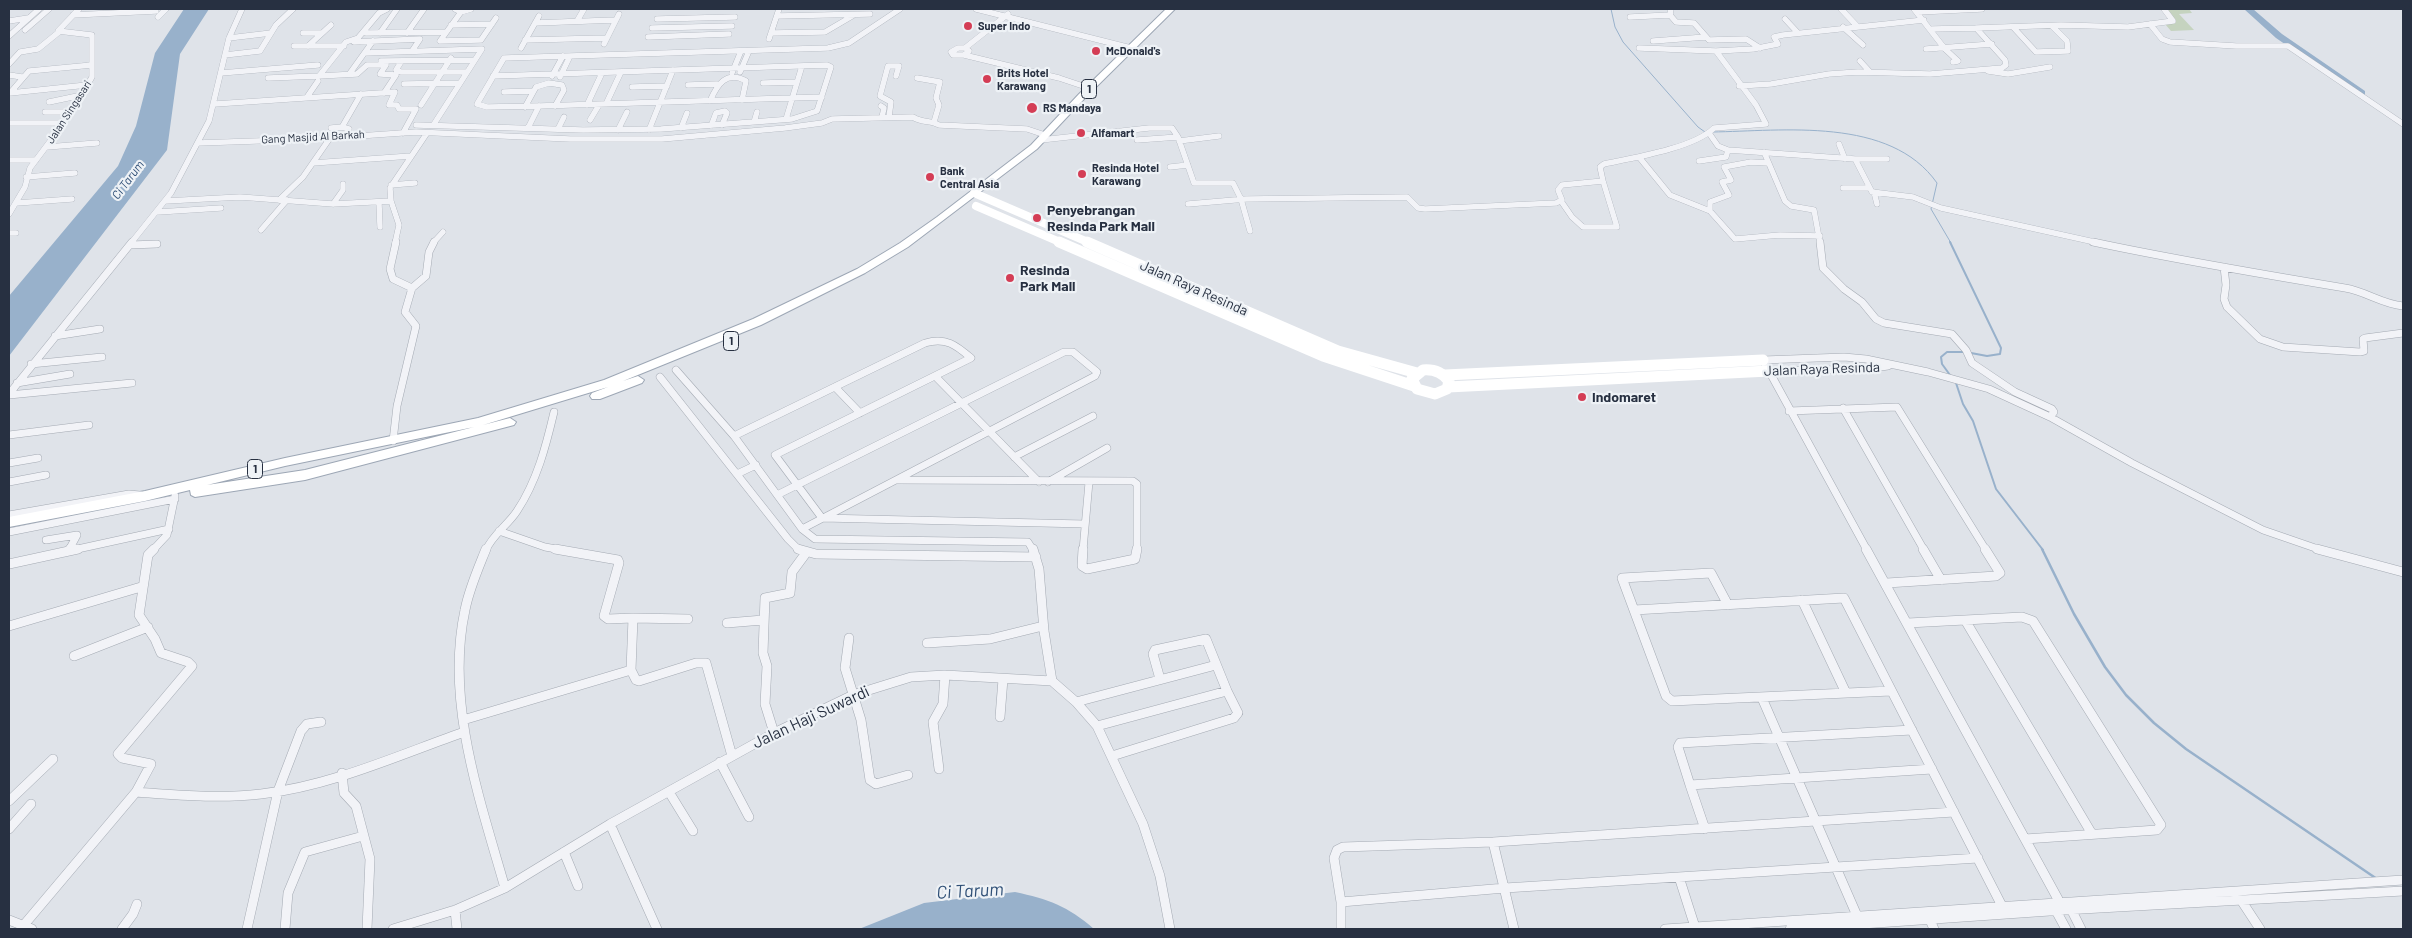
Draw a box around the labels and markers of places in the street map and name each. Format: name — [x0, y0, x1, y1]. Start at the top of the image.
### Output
place label: Super Indo — [978, 19, 1030, 33]
marker: Super Indo — [962, 20, 974, 32]
place label: McDonald's — [1106, 44, 1161, 58]
marker: McDonald's — [1090, 45, 1102, 57]
place label: Brits Hotel Karawang — [997, 66, 1048, 92]
marker: Brits Hotel Karawang — [981, 73, 993, 85]
marker: RS Mandaya — [1025, 101, 1039, 115]
place label: RS Mandaya — [1043, 101, 1101, 115]
place label: Alfamart — [1091, 126, 1135, 140]
marker: Alfamart — [1075, 127, 1087, 139]
place label: Resinda Hotel Karawang — [1092, 161, 1159, 187]
place label: Bank Central Asia — [940, 164, 999, 190]
marker: Resinda Hotel Karawang — [1076, 168, 1088, 180]
marker: Bank Central Asia — [924, 171, 936, 183]
place label: Penyebrangan Resinda Park Mall — [1047, 202, 1155, 234]
marker: Penyebrangan Resinda Park Mall — [1031, 212, 1043, 224]
place label: Resinda Park Mall — [1020, 262, 1076, 294]
marker: Resinda Park Mall — [1004, 272, 1016, 284]
place label: Indomaret — [1592, 389, 1656, 405]
marker: Indomaret — [1576, 391, 1588, 403]

